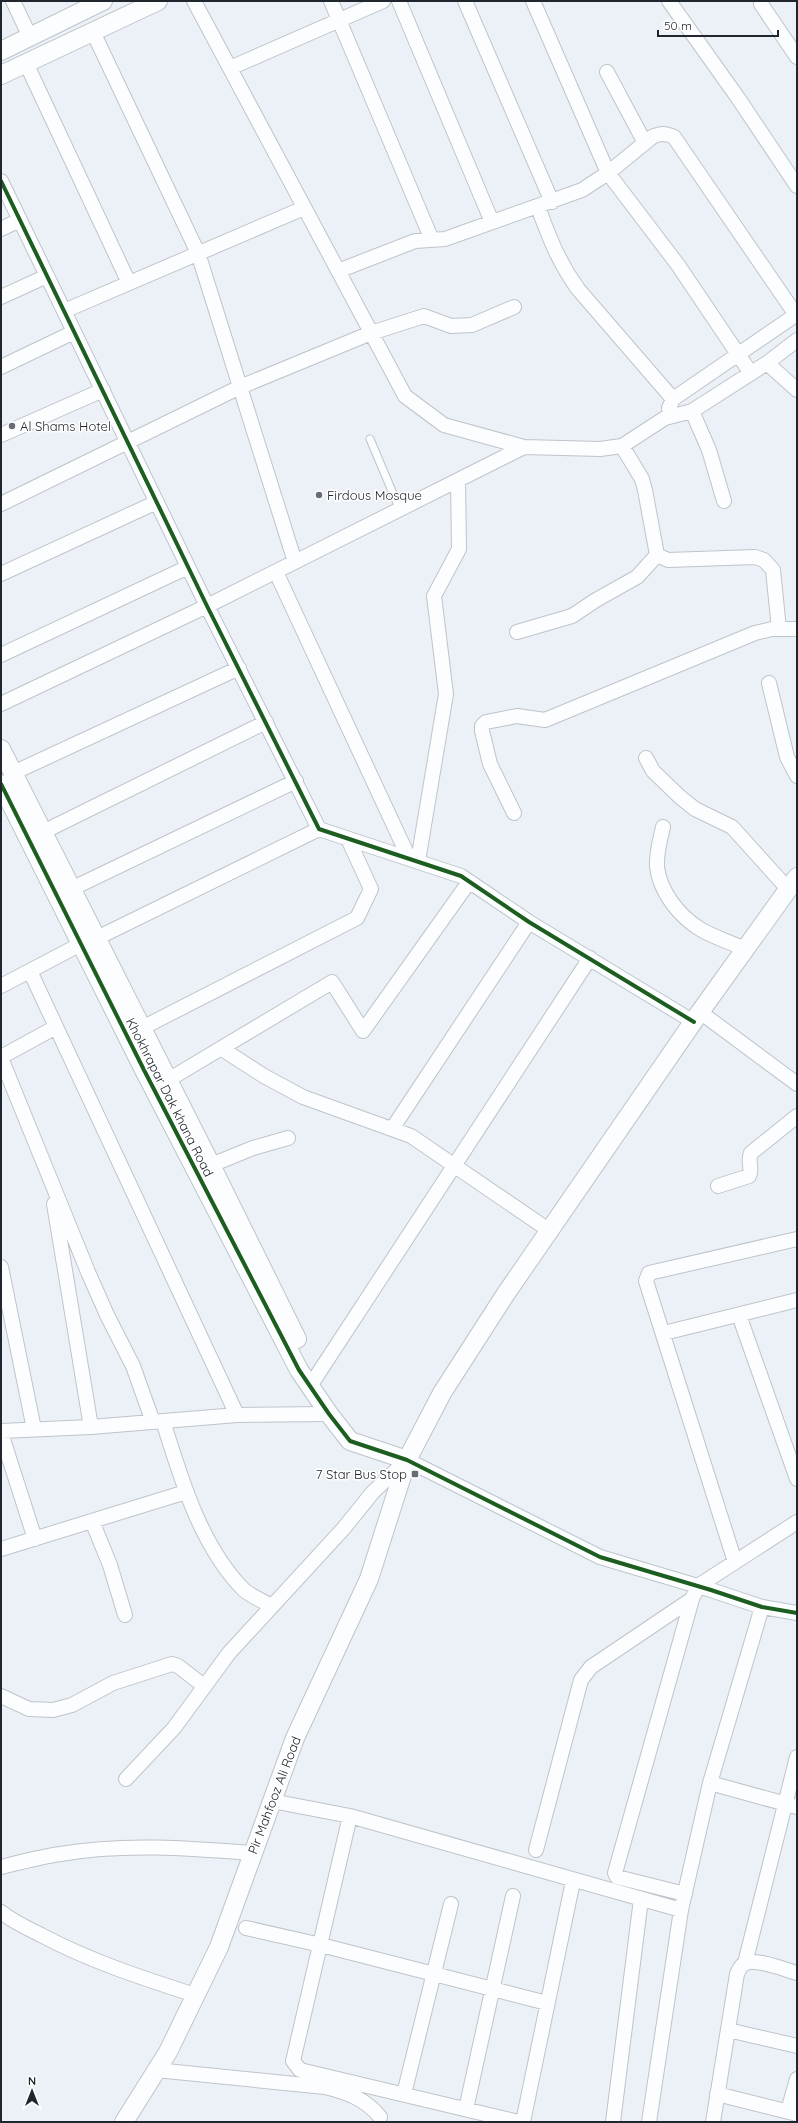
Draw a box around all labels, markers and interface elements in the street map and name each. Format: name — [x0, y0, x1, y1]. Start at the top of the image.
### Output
scale bar — [658, 12, 778, 38]
text: 50 m — [664, 18, 692, 33]
place label: Al Shams Hotel — [20, 418, 111, 434]
marker: Al Shams Hotel — [7, 421, 17, 431]
place label: Firdous Mosque — [327, 487, 422, 503]
marker: Firdous Mosque — [314, 490, 324, 500]
street label: Khokhrapar Dak khana Road — [123, 1015, 217, 1179]
place label: 7 Star Bus Stop — [316, 1466, 407, 1482]
marker: 7 Star Bus Stop — [410, 1469, 420, 1479]
street label: Pir Mahfooz Ali Road — [244, 1734, 304, 1856]
north arrow — [12, 2071, 52, 2111]
text: N — [28, 2074, 36, 2088]

